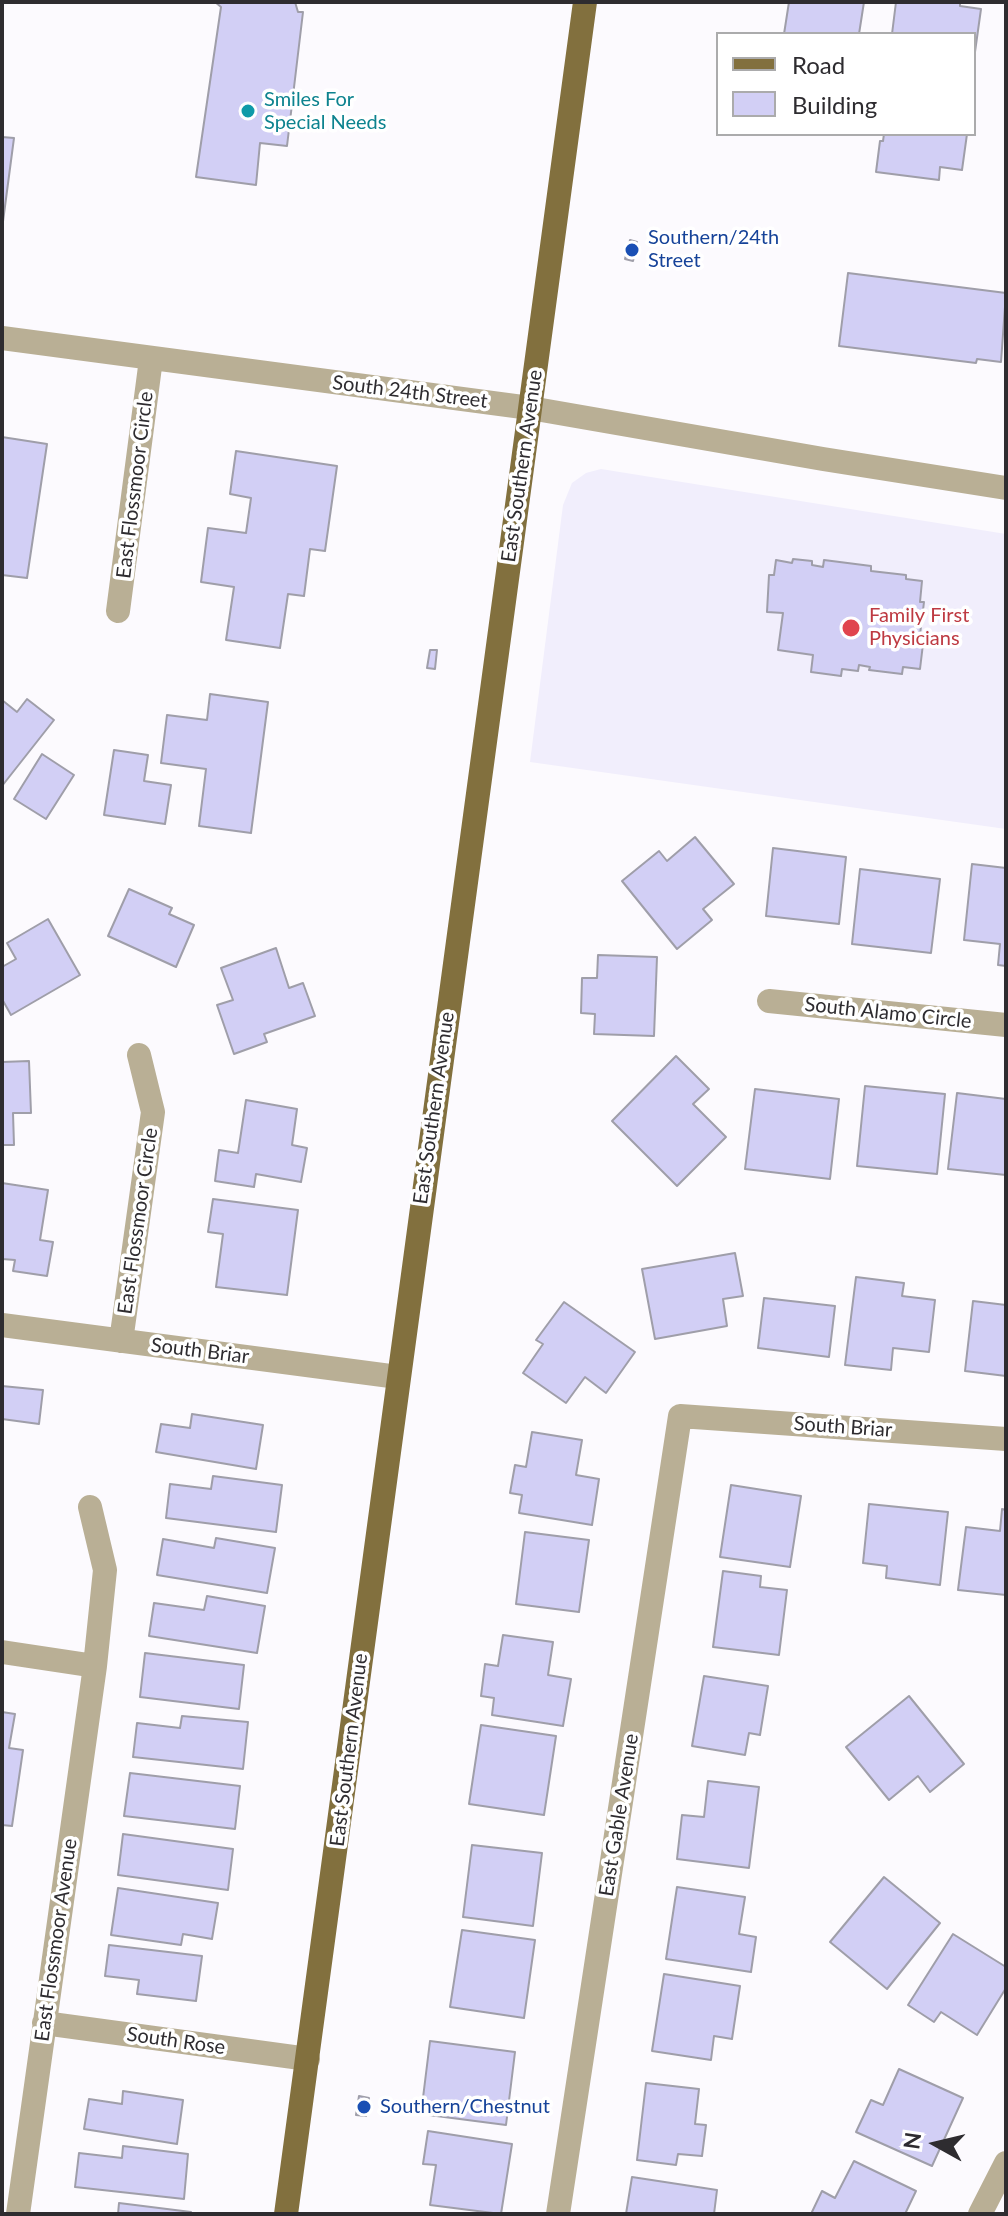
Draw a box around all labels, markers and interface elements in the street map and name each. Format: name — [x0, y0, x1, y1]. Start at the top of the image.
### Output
legend — [716, 32, 976, 136]
text: Road — [792, 50, 845, 79]
place label: Smiles For Special Needs — [264, 88, 386, 135]
text: Building — [792, 90, 877, 119]
marker: Smiles For Special Needs — [239, 102, 257, 120]
place label: Southern/24th Street — [648, 226, 779, 273]
marker: Southern/24th Street — [623, 241, 641, 259]
street label: East Southern Avenue — [497, 368, 547, 564]
street label: South 24th Street — [331, 371, 489, 413]
street label: East Flossmoor Circle — [112, 390, 158, 580]
place label: Family First Physicians — [869, 604, 969, 651]
marker: Family First Physicians — [840, 617, 862, 639]
street label: South Alamo Circle — [803, 992, 973, 1034]
street label: East Southern Avenue — [409, 1010, 459, 1206]
street label: East Flossmoor Circle — [113, 1126, 163, 1316]
street label: South Briar — [150, 1333, 250, 1369]
street label: South Briar — [793, 1412, 893, 1442]
street label: East Southern Avenue — [325, 1652, 373, 1848]
street label: East Gable Avenue — [594, 1732, 644, 1898]
street label: East Flossmoor Avenue — [30, 1837, 82, 2043]
street label: South Rose — [125, 2022, 227, 2060]
place label: Southern/Chestnut — [380, 2095, 550, 2119]
marker: Southern/Chestnut — [355, 2098, 373, 2116]
north arrow — [896, 2104, 976, 2184]
text: N — [897, 2130, 926, 2151]

